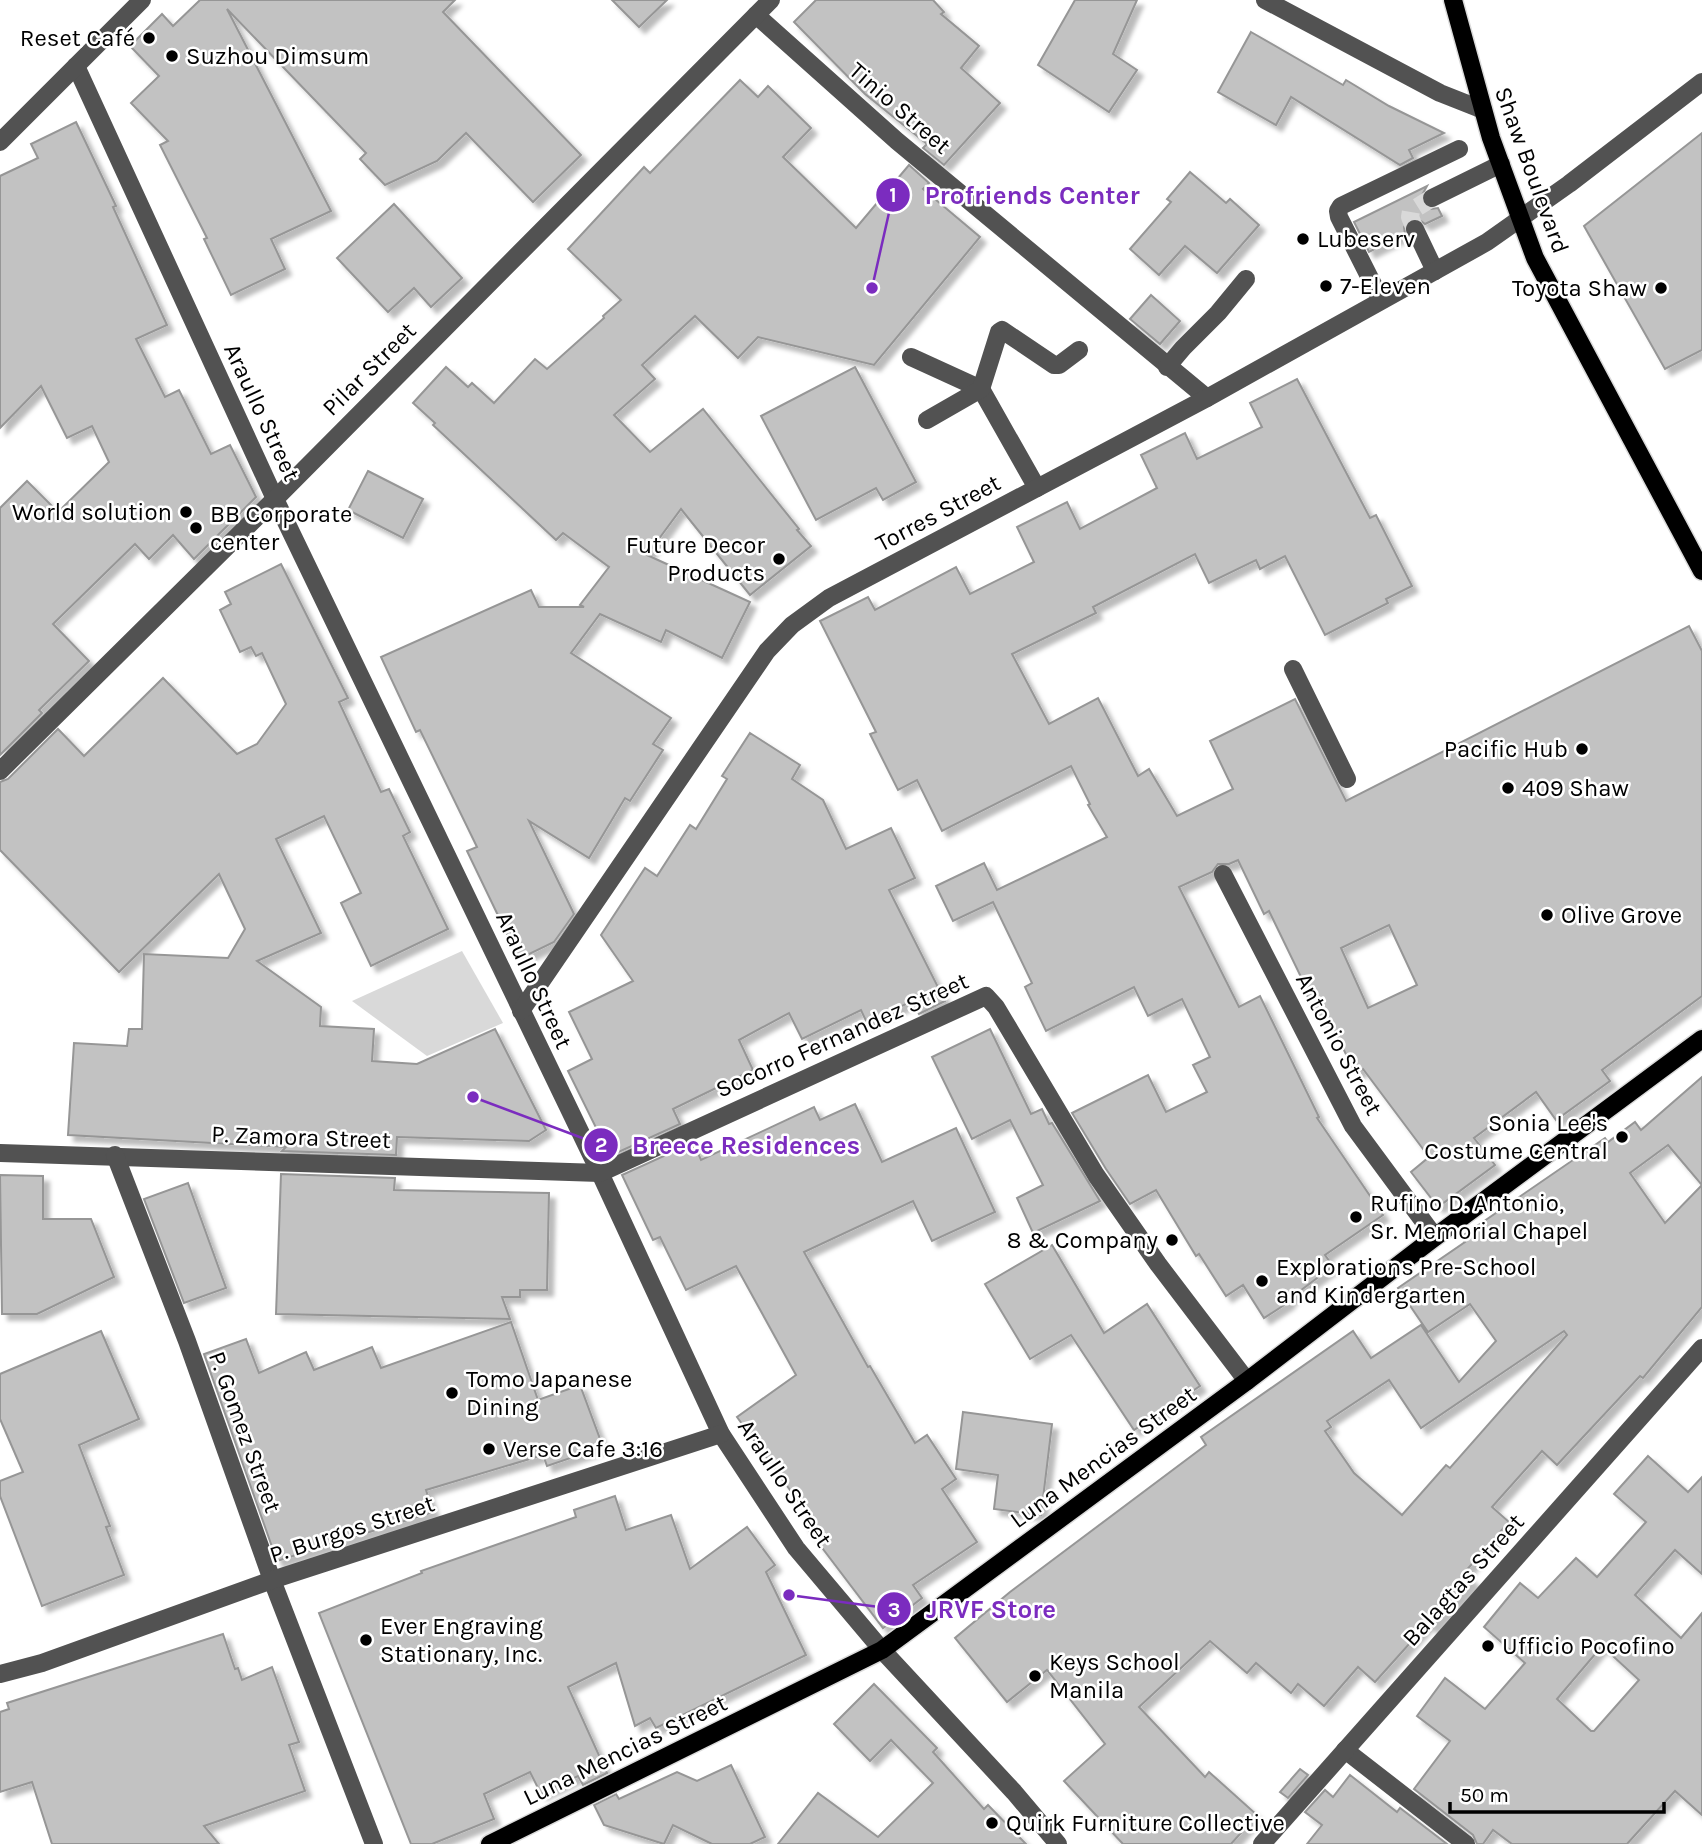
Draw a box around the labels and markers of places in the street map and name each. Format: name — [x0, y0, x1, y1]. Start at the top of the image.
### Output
place label: Reset Café — [20, 24, 135, 52]
marker: Reset Café — [141, 30, 157, 46]
place label: Suzhou Dimsum — [186, 42, 369, 70]
marker: Suzhou Dimsum — [164, 48, 180, 64]
callout: Profriends Center — [875, 172, 1153, 219]
place label: Lubeserv — [1317, 225, 1415, 253]
marker: Lubeserv — [1295, 231, 1311, 247]
place label: 7-Eleven — [1340, 272, 1431, 300]
place label: Toyota Shaw — [1512, 274, 1647, 302]
marker: 7-Eleven — [1318, 278, 1334, 294]
marker: Toyota Shaw — [1653, 280, 1669, 296]
place label: World solution — [12, 498, 172, 526]
place label: BB Corporate center — [210, 500, 352, 556]
marker: World solution — [178, 504, 194, 520]
marker: BB Corporate center — [188, 520, 204, 536]
place label: Future Decor Products — [626, 531, 765, 587]
marker: Future Decor Products — [771, 551, 787, 567]
place label: Pacific Hub — [1444, 735, 1568, 763]
marker: Pacific Hub — [1574, 741, 1590, 757]
place label: 409 Shaw — [1522, 774, 1629, 802]
marker: 409 Shaw — [1500, 780, 1516, 796]
place label: Olive Grove — [1561, 901, 1682, 929]
marker: Olive Grove — [1539, 907, 1555, 923]
place label: Sonia Lee's Costume Central — [1424, 1109, 1608, 1165]
callout: Breece Residences — [583, 1121, 875, 1168]
marker: Sonia Lee's Costume Central — [1614, 1129, 1630, 1145]
place label: Rufino D. Antonio, Sr. Memorial Chapel — [1370, 1189, 1588, 1245]
marker: Rufino D. Antonio, Sr. Memorial Chapel — [1348, 1209, 1364, 1225]
place label: 8 & Company — [1007, 1226, 1158, 1254]
marker: 8 & Company — [1164, 1232, 1180, 1248]
place label: Explorations Pre-School and Kindergarten — [1276, 1253, 1537, 1309]
marker: Explorations Pre-School and Kindergarten — [1254, 1273, 1270, 1289]
place label: Tomo Japanese Dining — [466, 1365, 632, 1421]
marker: Tomo Japanese Dining — [444, 1385, 460, 1401]
place label: Verse Cafe 3:16 — [503, 1435, 663, 1463]
marker: Verse Cafe 3:16 — [481, 1441, 497, 1457]
callout: JRVF Store — [876, 1586, 1070, 1633]
place label: Ever Engraving Stationary, Inc. — [380, 1612, 543, 1668]
marker: Ever Engraving Stationary, Inc. — [358, 1632, 374, 1648]
place label: Ufficio Pocofino — [1502, 1632, 1675, 1660]
marker: Ufficio Pocofino — [1480, 1638, 1496, 1654]
place label: Keys School Manila — [1049, 1648, 1180, 1704]
marker: Keys School Manila — [1027, 1668, 1043, 1684]
place label: Quirk Furniture Collective — [1006, 1809, 1285, 1837]
marker: Quirk Furniture Collective — [984, 1815, 1000, 1831]

